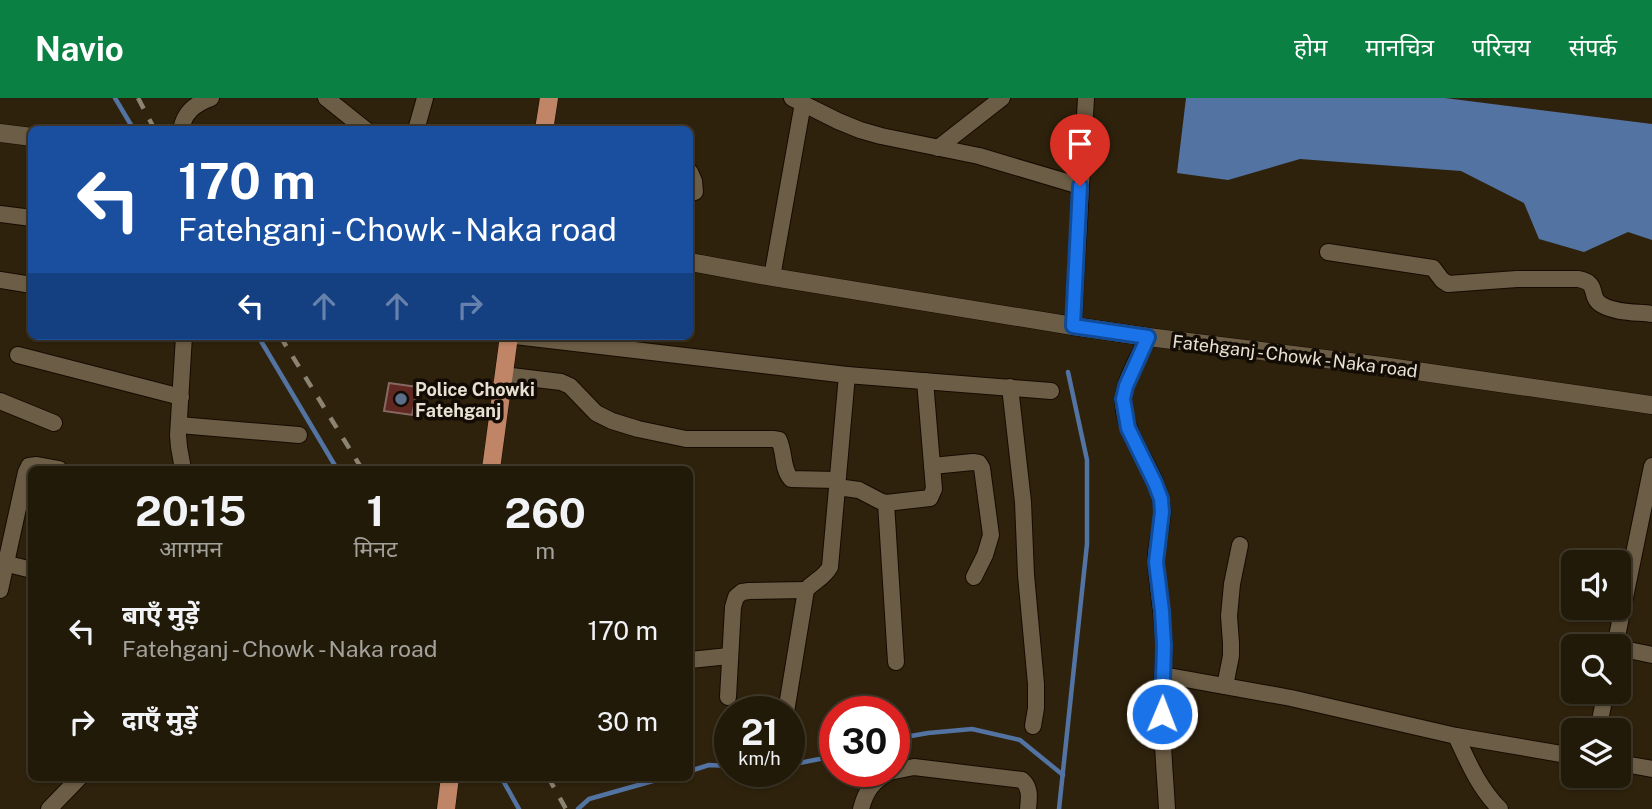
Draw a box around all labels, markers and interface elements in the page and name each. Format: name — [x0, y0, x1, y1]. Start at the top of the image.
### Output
text: Navio — [35, 30, 124, 68]
text: होम — [1294, 33, 1327, 61]
text: मानचित्र — [1365, 33, 1434, 61]
text: परिचय — [1472, 33, 1531, 61]
text: संपर्क — [1569, 33, 1617, 61]
pin — [1050, 114, 1110, 186]
icon: arrive — [1061, 125, 1099, 163]
text: 170 m — [178, 152, 316, 210]
icon: left — [63, 154, 154, 245]
text: Fatehganj - Chowk - Naka road — [178, 211, 617, 248]
icon: left — [232, 287, 270, 325]
icon: ahead — [305, 287, 343, 325]
icon: ahead — [378, 287, 416, 325]
icon: right — [451, 287, 489, 325]
street label: Fatehganj - Chowk - Naka road — [1171, 331, 1419, 381]
place label: Police Chowki Fatehganj — [415, 379, 535, 421]
marker: Police Chowki Fatehganj — [393, 391, 409, 407]
text: 20:15 — [135, 486, 246, 535]
text: 1 — [367, 486, 384, 535]
text: 260 — [505, 488, 586, 537]
text: आगमन — [159, 535, 222, 562]
text: मिनट — [353, 535, 398, 562]
text: m — [535, 537, 555, 564]
map controls — [1561, 550, 1631, 788]
button: sound — [1561, 550, 1631, 620]
text: बाएँ मुड़ें — [122, 599, 199, 630]
icon: left — [63, 612, 101, 650]
text: 170 m — [588, 615, 658, 646]
button: search — [1561, 634, 1631, 704]
text: Fatehganj - Chowk - Naka road — [122, 635, 437, 662]
position arrow — [1125, 677, 1199, 751]
speed limit sign: 30 — [819, 696, 910, 787]
icon: right — [63, 703, 101, 741]
text: दाएँ मुड़ें — [122, 704, 198, 735]
text: 30 m — [597, 706, 658, 737]
text: 21 — [741, 712, 778, 753]
button: layers — [1561, 718, 1631, 788]
text: km/h — [738, 748, 781, 769]

